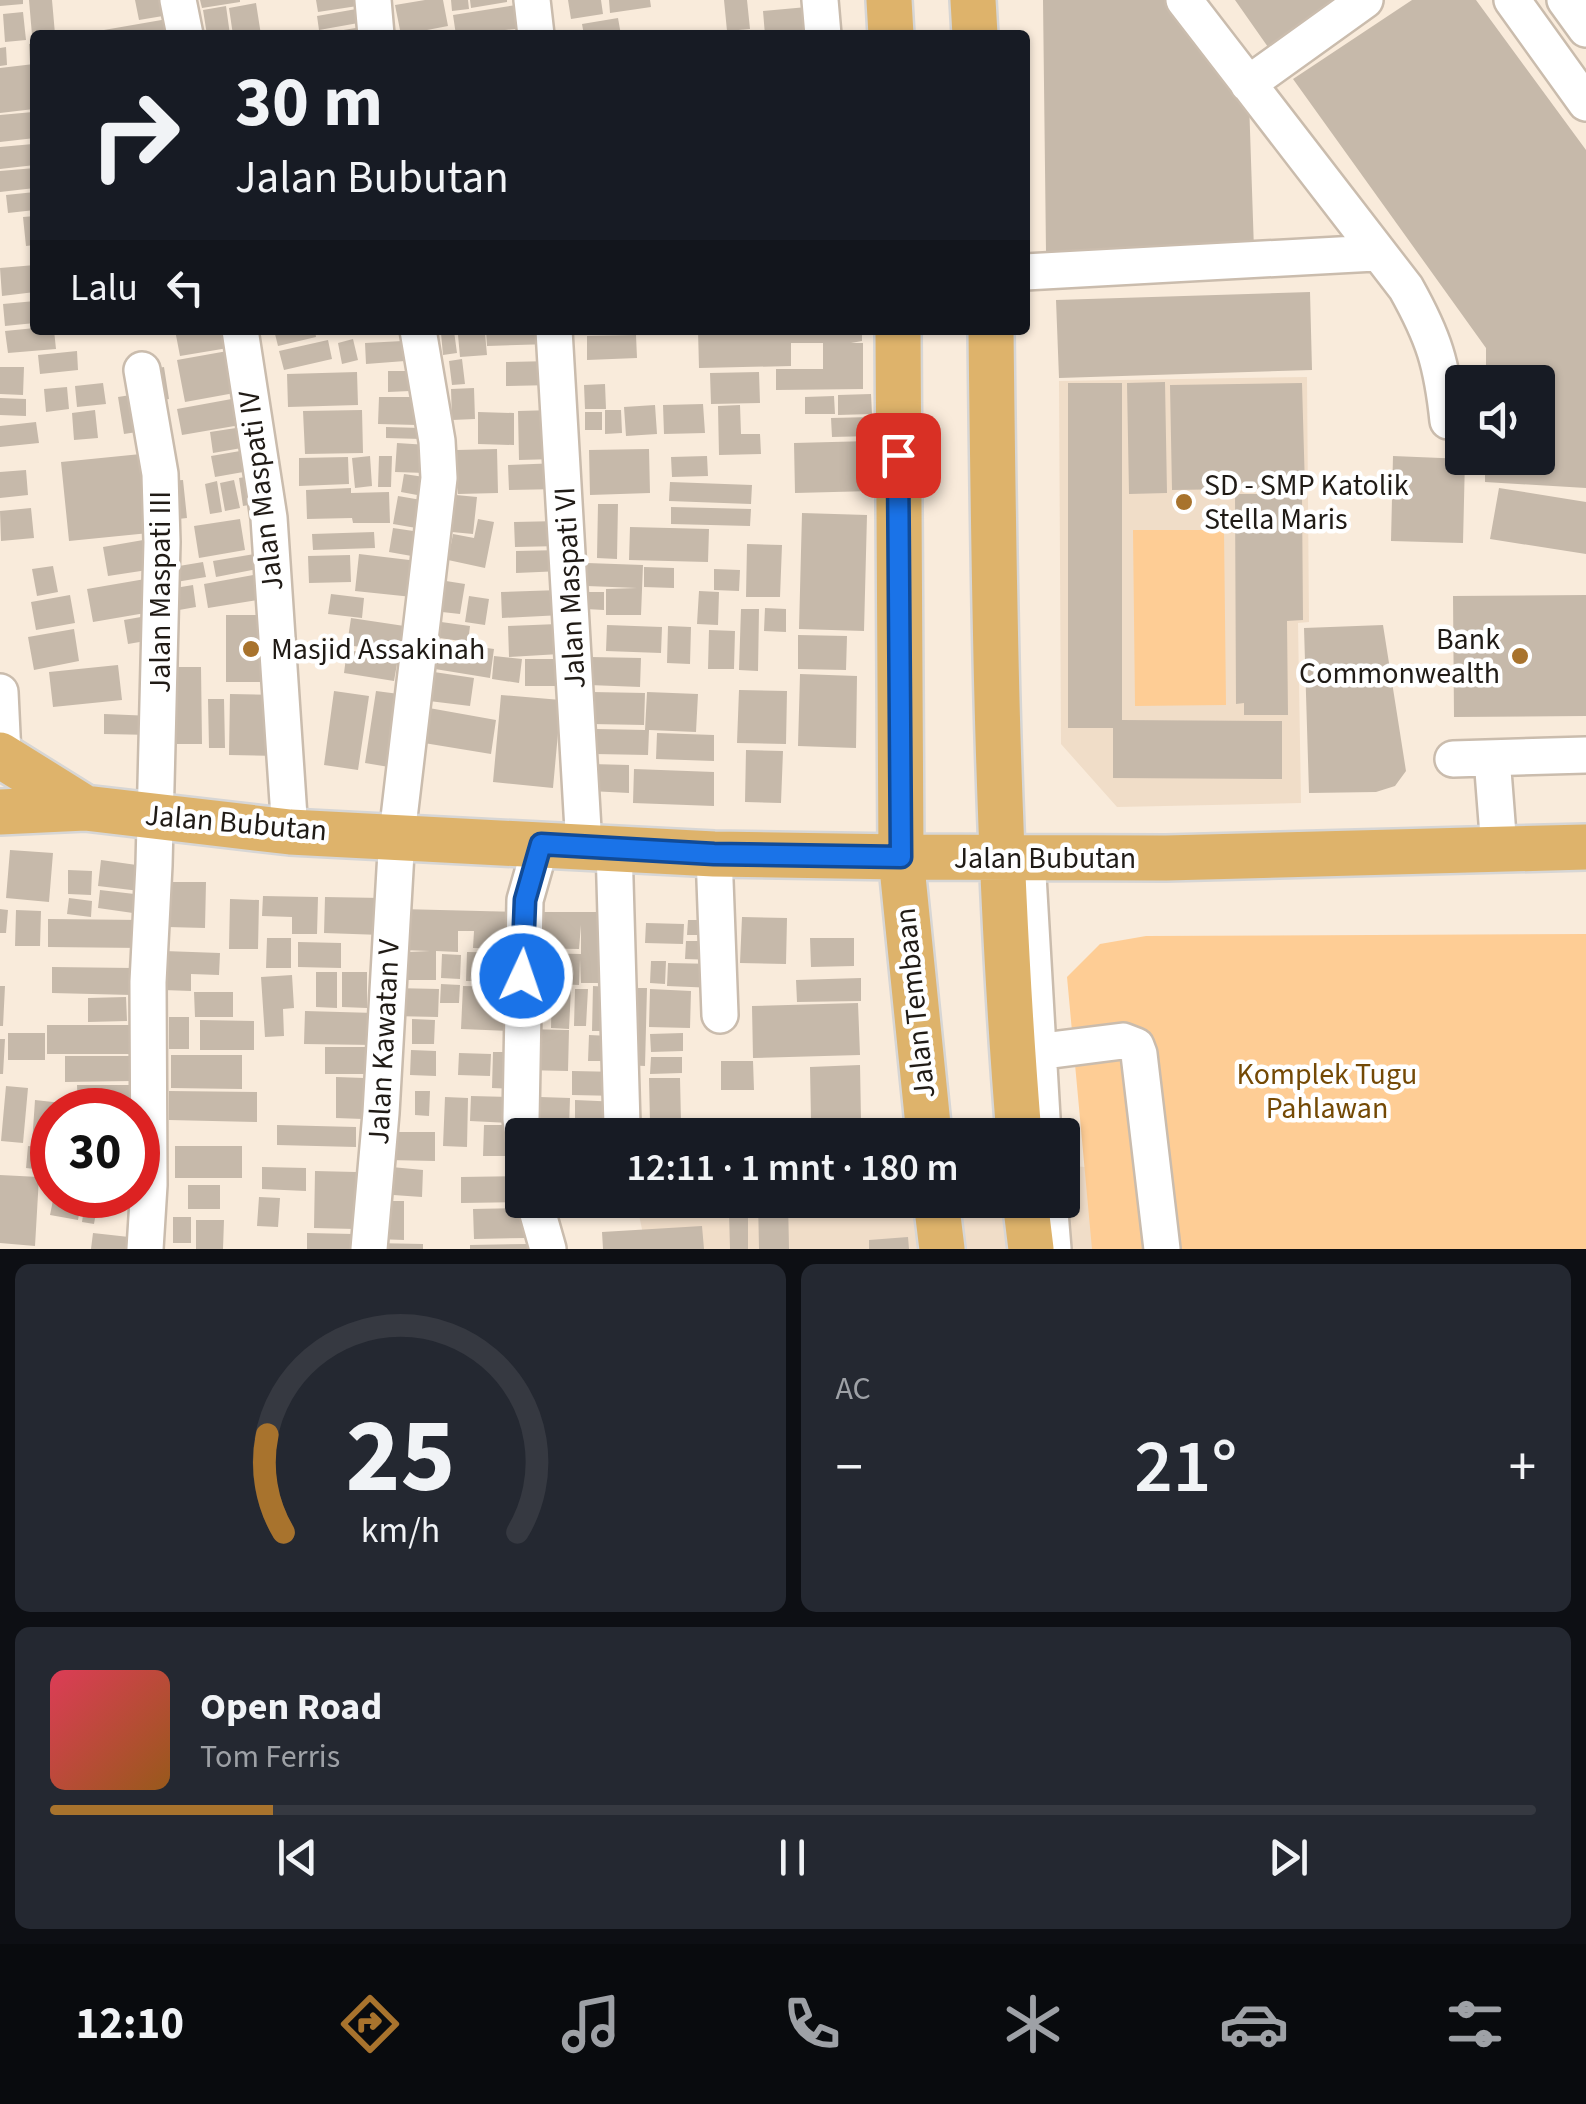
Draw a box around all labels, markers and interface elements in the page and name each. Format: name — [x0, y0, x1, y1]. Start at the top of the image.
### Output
text: 30 m — [235, 53, 383, 153]
icon: right — [70, 70, 200, 200]
text: Jalan Bubutan — [235, 146, 509, 210]
icon: left — [158, 260, 213, 315]
text: Lalu — [70, 261, 138, 315]
map controls — [1445, 365, 1555, 475]
button: sound — [1445, 365, 1555, 475]
street label: Jalan Maspati IV — [227, 388, 295, 594]
pin — [856, 413, 941, 498]
icon: arrive — [871, 428, 926, 483]
place label: SD - SMP Katolik Stella Maris — [1204, 464, 1409, 541]
street label: Jalan Maspati VI — [543, 486, 597, 690]
street label: Jalan Maspati III — [139, 491, 182, 693]
marker: SD - SMP Katolik Stella Maris — [1173, 491, 1195, 513]
place label: Bank Commonwealth — [1299, 618, 1500, 695]
place label: Masjid Assakinah — [271, 628, 485, 671]
marker: Masjid Assakinah — [240, 638, 262, 660]
marker: Bank Commonwealth — [1509, 645, 1531, 667]
street label: Jalan Bubutan — [143, 794, 329, 852]
street label: Jalan Bubutan — [954, 837, 1136, 880]
street label: Jalan Tembaan — [884, 906, 946, 1100]
position arrow — [470, 924, 574, 1028]
street label: Jalan Kawatan V — [357, 938, 411, 1146]
park label: Komplek Tugu Pahlawan — [1237, 1053, 1417, 1130]
speed limit sign: 30 — [30, 1088, 160, 1218]
text: 12:11 · 1 mnt · 180 m — [627, 1141, 958, 1195]
text: AC — [836, 1366, 871, 1412]
text: 25 — [345, 1384, 455, 1532]
text: 21° — [1134, 1414, 1237, 1521]
text: − — [836, 1429, 863, 1507]
text: + — [1509, 1429, 1536, 1507]
text: km/h — [361, 1505, 440, 1556]
text: Open Road — [200, 1680, 382, 1734]
text: Tom Ferris — [200, 1734, 340, 1780]
icon: previous — [270, 1830, 325, 1885]
icon: pause — [765, 1830, 820, 1885]
icon: next — [1261, 1830, 1316, 1885]
icon: directions — [335, 1989, 405, 2059]
icon: music — [556, 1989, 626, 2059]
icon: phone — [777, 1989, 847, 2059]
icon: climate — [998, 1989, 1068, 2059]
icon: car — [1219, 1989, 1289, 2059]
icon: filters — [1440, 1989, 1510, 2059]
text: 12:10 — [76, 1992, 184, 2056]

